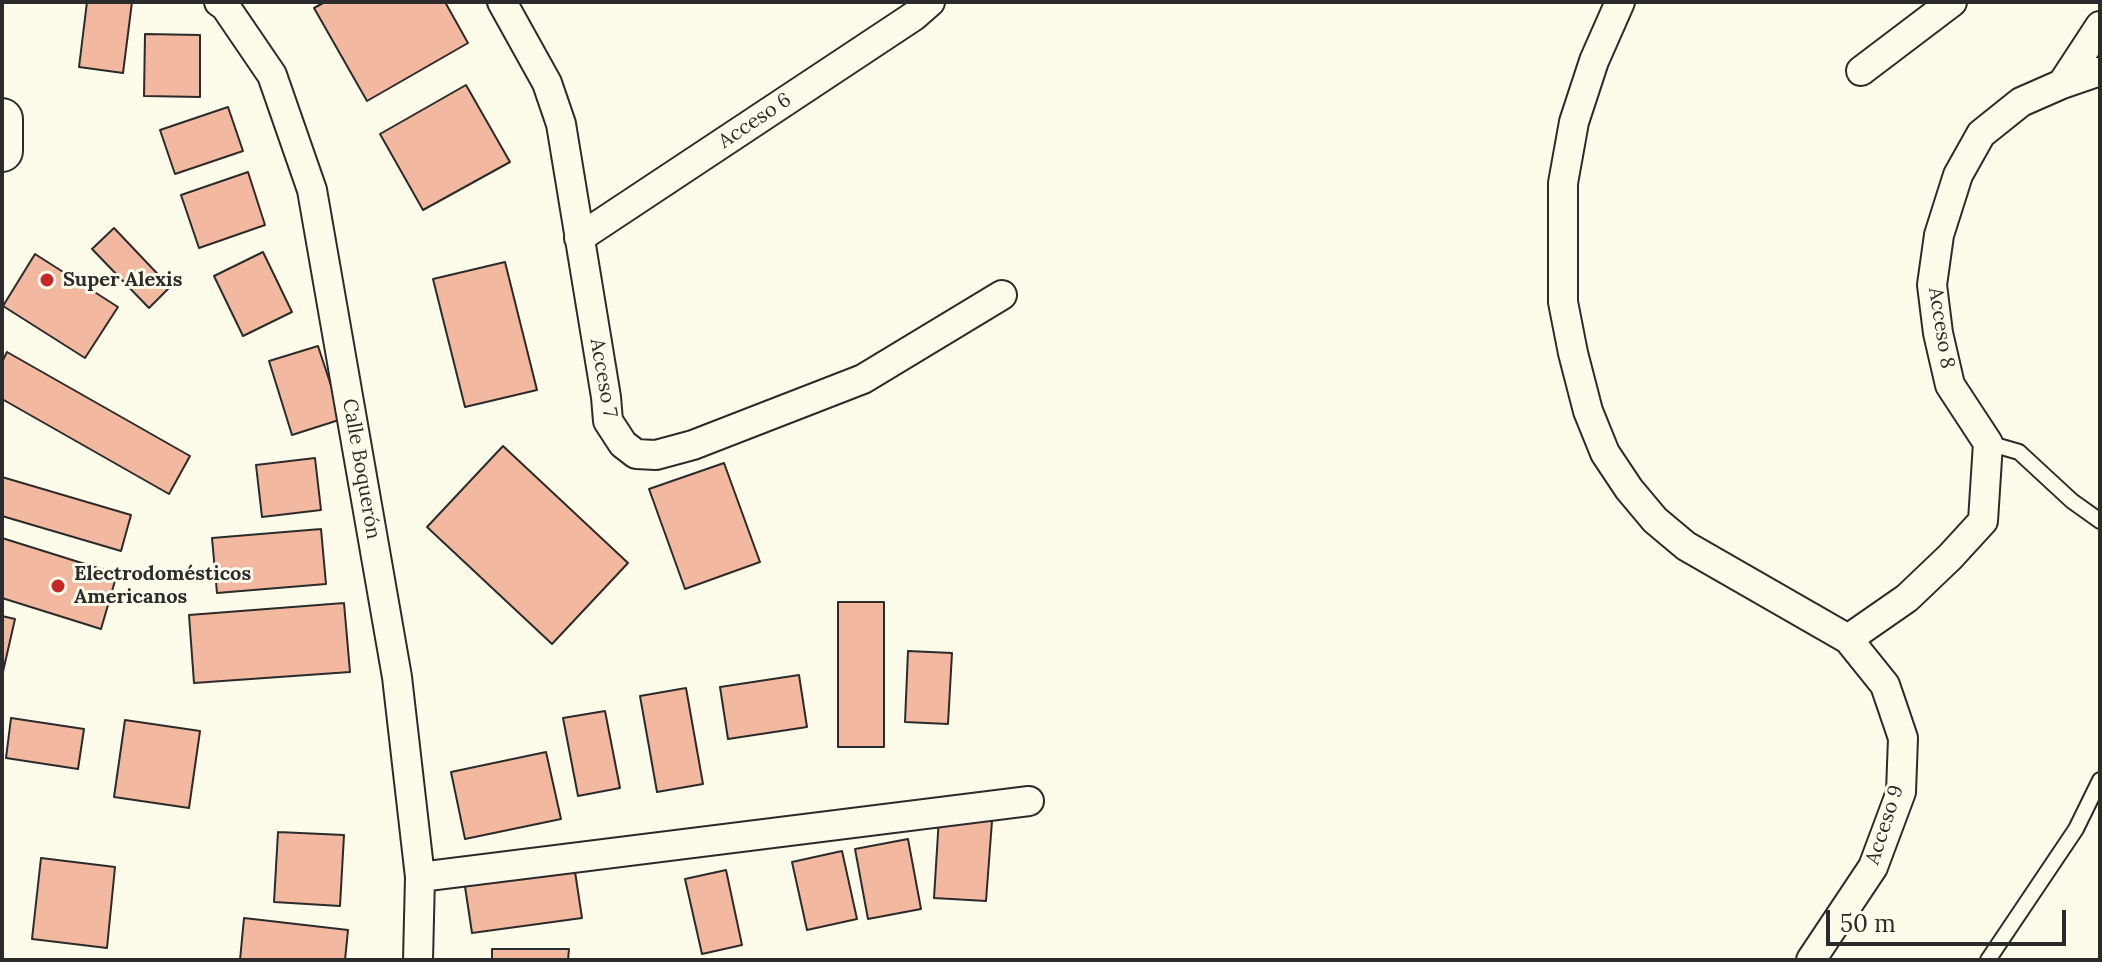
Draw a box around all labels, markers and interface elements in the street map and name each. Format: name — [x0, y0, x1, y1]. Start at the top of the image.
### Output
street label: Acceso 6 — [714, 88, 796, 154]
place label: Super Alexis — [63, 268, 182, 292]
marker: Super Alexis — [38, 271, 56, 289]
street label: Acceso 8 — [1923, 286, 1959, 370]
street label: Acceso 7 — [584, 337, 622, 419]
street label: Calle Boquerón — [337, 397, 385, 541]
place label: Electrodomésticos Americanos — [74, 562, 251, 609]
marker: Electrodomésticos Americanos — [49, 577, 67, 595]
street label: Acceso 9 — [1861, 782, 1909, 868]
scale bar — [1830, 894, 2070, 944]
text: 50 m — [1840, 908, 1896, 939]

